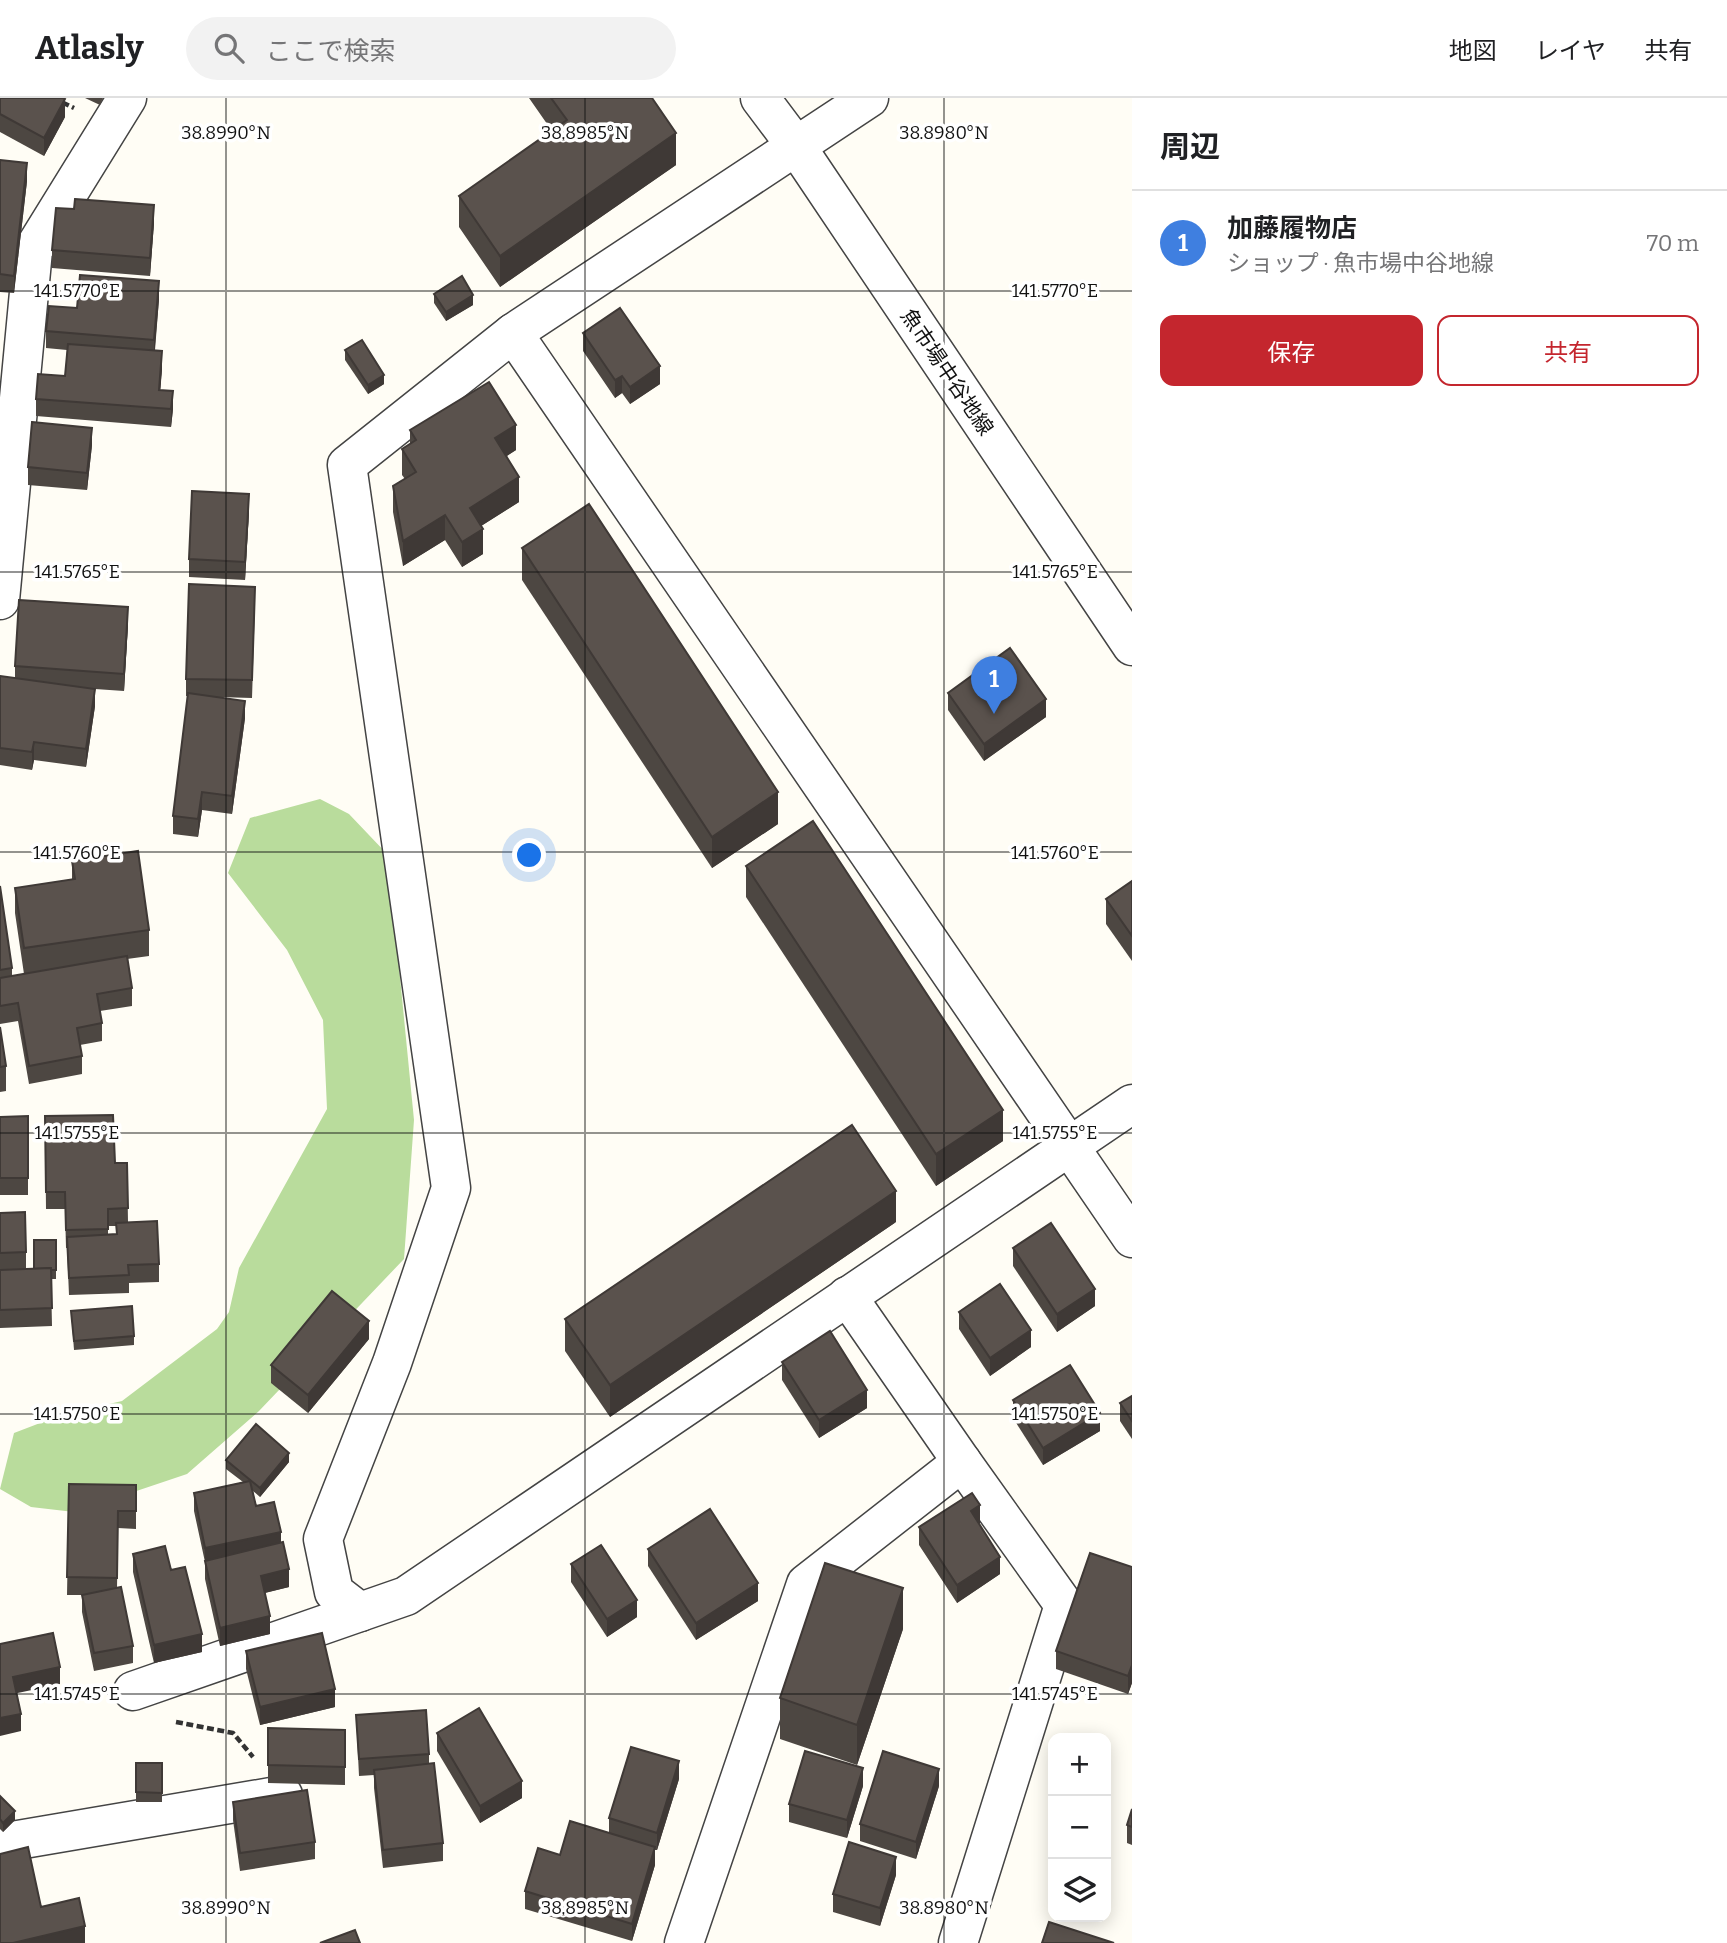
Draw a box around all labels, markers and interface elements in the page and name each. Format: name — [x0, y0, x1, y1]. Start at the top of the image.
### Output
search box — [186, 17, 676, 80]
text: Atlasly — [35, 28, 144, 68]
icon: search — [210, 29, 248, 67]
text: ここで検索 — [266, 36, 396, 67]
text: 地図 — [1449, 37, 1497, 65]
text: レイヤ — [1535, 37, 1606, 65]
text: 共有 — [1644, 37, 1692, 65]
text: 38.8990°N — [181, 122, 271, 144]
text: 38.8985°N — [541, 122, 629, 144]
text: 38.8980°N — [899, 122, 989, 144]
text: 周辺 — [1160, 129, 1220, 165]
text: 加藤履物店 — [1227, 213, 1357, 244]
text: 1 — [1178, 229, 1188, 257]
text: 70 m — [1647, 229, 1699, 257]
text: ショップ · 魚市場中谷地線 — [1227, 249, 1494, 277]
text: 141.5770°E — [34, 280, 120, 302]
text: 141.5770°E — [1012, 280, 1098, 302]
street label: 魚市場中谷地線 — [895, 304, 999, 440]
button: 保存 — [1160, 315, 1423, 386]
button: 共有 — [1437, 315, 1699, 386]
text: 141.5765°E — [34, 561, 120, 583]
text: 141.5765°E — [1012, 561, 1098, 583]
pin: 1 — [971, 656, 1017, 714]
your location — [512, 838, 546, 872]
text: 141.5760°E — [33, 842, 121, 864]
text: 141.5760°E — [1011, 842, 1099, 864]
text: 141.5755°E — [34, 1122, 120, 1144]
text: 141.5755°E — [1012, 1122, 1098, 1144]
text: 141.5750°E — [34, 1403, 120, 1425]
text: 141.5750°E — [1012, 1403, 1098, 1425]
text: 141.5745°E — [34, 1683, 120, 1705]
text: 141.5745°E — [1012, 1683, 1098, 1705]
map controls — [1048, 1733, 1111, 1922]
button: + — [1048, 1733, 1111, 1796]
button: − — [1048, 1796, 1111, 1859]
button: layers — [1048, 1859, 1111, 1922]
text: 38.8990°N — [181, 1897, 271, 1919]
text: 38.8985°N — [541, 1897, 629, 1919]
text: 38.8980°N — [899, 1897, 989, 1919]

